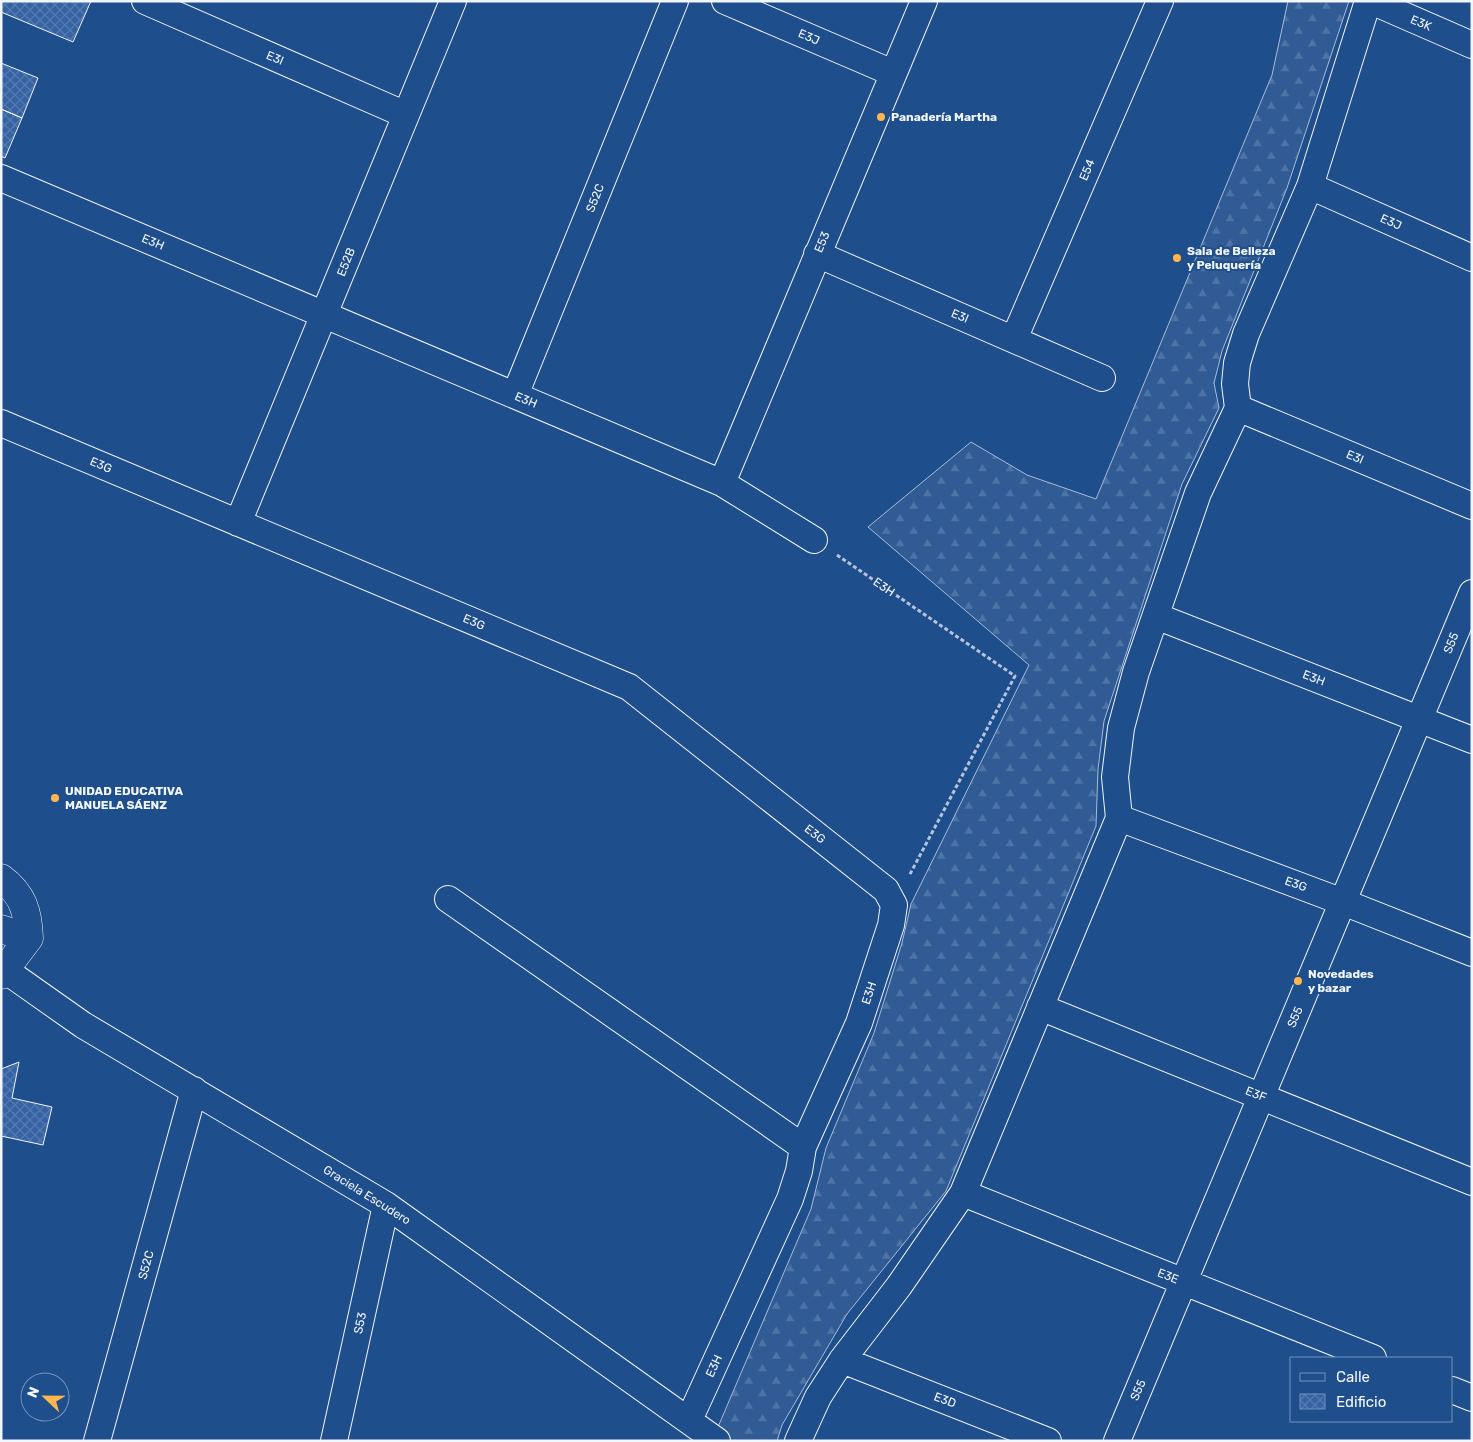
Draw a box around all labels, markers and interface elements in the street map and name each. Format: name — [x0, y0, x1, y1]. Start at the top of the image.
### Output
street label: E3K — [1408, 12, 1434, 34]
street label: E3J — [796, 26, 822, 48]
street label: E3I — [264, 48, 286, 68]
place label: Panadería Martha — [891, 110, 997, 124]
marker: Panadería Martha — [875, 111, 887, 123]
street label: E54 — [1076, 157, 1098, 183]
street label: S52C — [583, 182, 607, 214]
street label: E3J — [1378, 211, 1404, 233]
street label: E53 — [811, 229, 833, 255]
street label: E3H — [140, 231, 166, 253]
place label: Sala de Belleza y Peluquería — [1187, 244, 1276, 272]
street label: E52B — [334, 246, 358, 278]
marker: Sala de Belleza y Peluquería — [1171, 252, 1183, 264]
street label: E3I — [949, 306, 971, 326]
street label: E3H — [513, 389, 539, 411]
street label: E3I — [1344, 447, 1366, 467]
street label: E3G — [88, 454, 114, 476]
street label: E3H — [871, 575, 897, 599]
street label: E3G — [461, 611, 487, 633]
street label: S55 — [1440, 630, 1462, 656]
street label: E3H — [1301, 667, 1327, 689]
place label: UNIDAD EDUCATIVA MANUELA SÁENZ — [65, 784, 183, 812]
marker: UNIDAD EDUCATIVA MANUELA SÁENZ — [49, 792, 61, 804]
street label: E3G — [802, 822, 828, 846]
street label: E3G — [1283, 874, 1309, 894]
place label: Novedades y bazar — [1308, 967, 1374, 995]
marker: Novedades y bazar — [1292, 975, 1304, 987]
street label: E3H — [859, 980, 879, 1006]
street label: S55 — [1284, 1004, 1306, 1030]
street label: E3F — [1243, 1083, 1269, 1105]
street label: Graciela Escudero — [321, 1162, 413, 1228]
street label: S52C — [135, 1249, 157, 1281]
street label: E3E — [1155, 1265, 1181, 1287]
street label: S53 — [351, 1311, 369, 1335]
street label: E3H — [703, 1353, 725, 1379]
legend — [1290, 1357, 1453, 1422]
text: Calle — [1336, 1368, 1370, 1386]
north arrow — [20, 1372, 70, 1422]
street label: S55 — [1127, 1377, 1149, 1403]
text: N — [24, 1384, 43, 1400]
street label: E3D — [932, 1389, 958, 1411]
text: Edificio — [1336, 1393, 1386, 1411]

